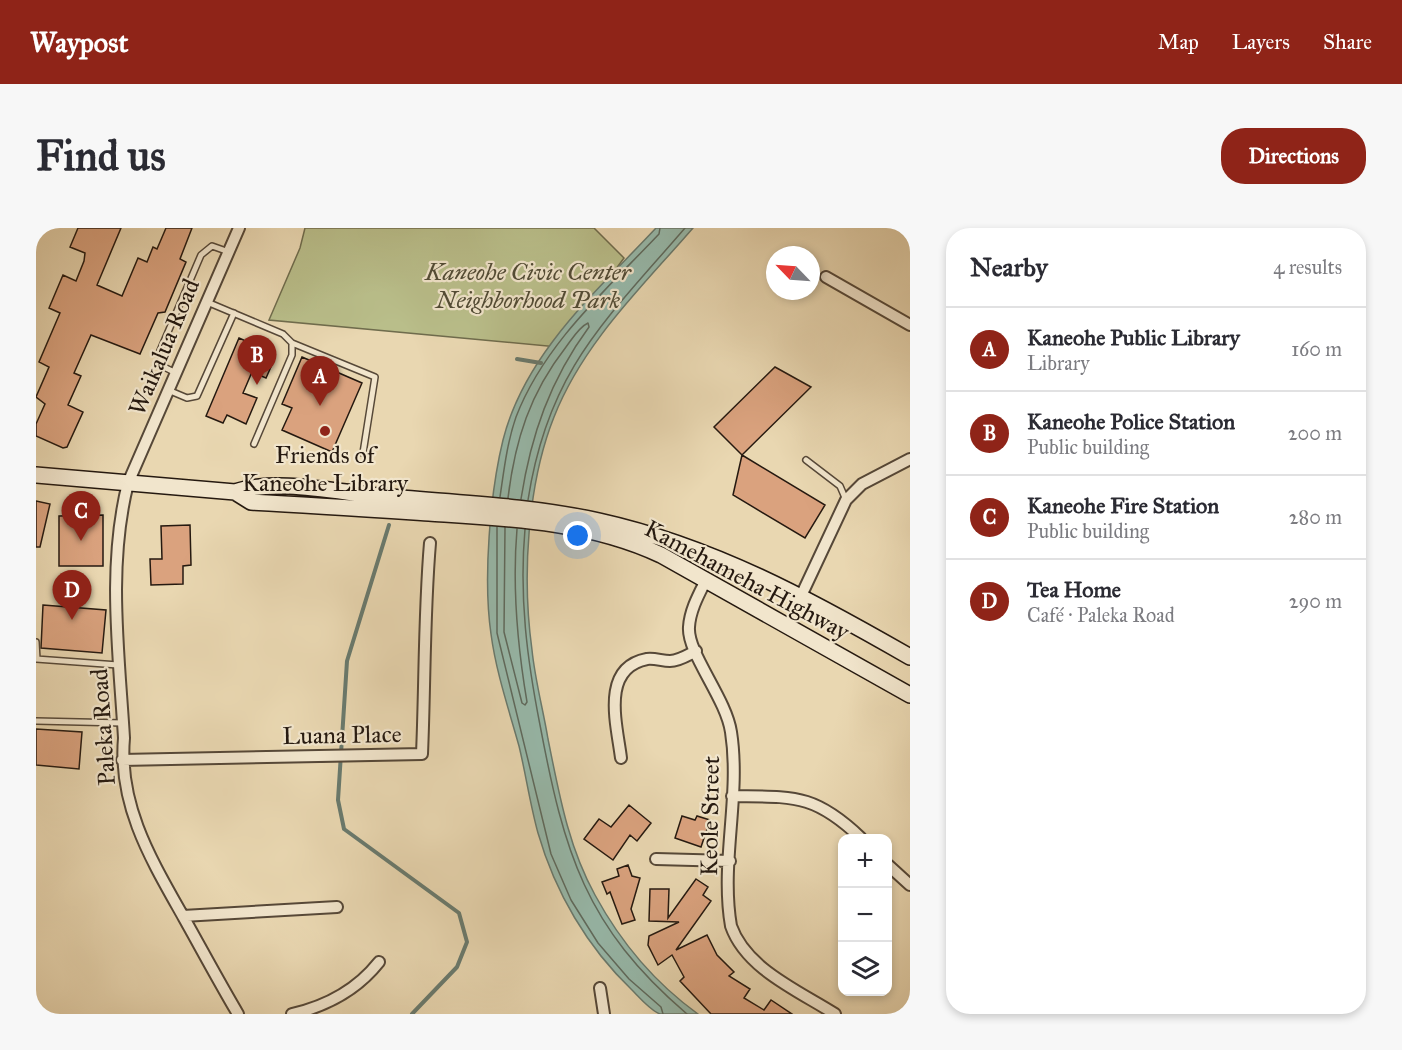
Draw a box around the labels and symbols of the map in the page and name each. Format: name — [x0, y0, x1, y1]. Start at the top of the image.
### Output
north arrow — [766, 246, 820, 300]
park label: Kaneohe Civic Center Neighborhood Park — [424, 257, 633, 315]
street label: Waikalua Road — [122, 274, 206, 420]
pin: B — [238, 336, 276, 385]
pin: A — [300, 356, 340, 406]
marker: Friends of Kaneohe Library — [318, 424, 332, 438]
place label: Friends of Kaneohe Library — [242, 440, 409, 498]
pin: C — [62, 492, 100, 541]
street label: Kamehameha Highway — [639, 513, 855, 647]
your location — [563, 521, 592, 550]
pin: D — [52, 570, 92, 620]
street label: Paleka Road — [84, 667, 122, 787]
street label: Luana Place — [282, 719, 402, 751]
street label: Keole Street — [694, 755, 726, 876]

